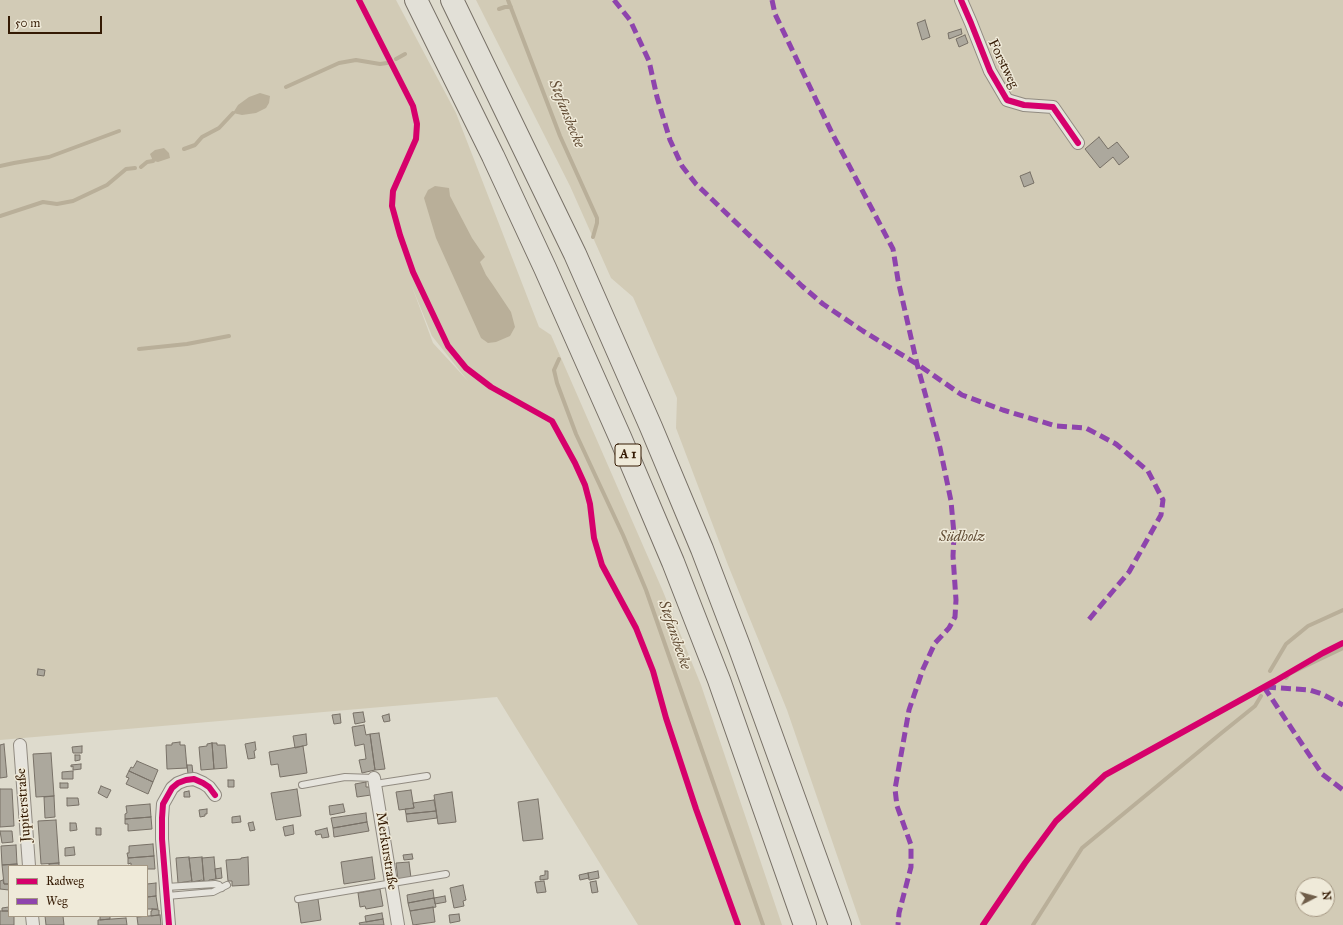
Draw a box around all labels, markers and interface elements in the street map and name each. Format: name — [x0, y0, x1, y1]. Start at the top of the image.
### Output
scale bar — [10, 8, 104, 34]
text: 50 m — [15, 16, 40, 30]
street label: Forstweg — [984, 37, 1022, 91]
water label: Stefansbecke — [544, 77, 588, 151]
road number: A 1 — [615, 444, 641, 466]
park label: Südholz — [939, 530, 985, 546]
water label: Stefansbecke — [654, 598, 694, 672]
street label: Jupiterstraße — [13, 768, 35, 842]
street label: Merkurstraße — [372, 811, 400, 891]
legend — [8, 865, 148, 917]
text: Radweg — [46, 874, 84, 888]
north arrow — [1295, 877, 1335, 917]
text: N — [1319, 890, 1333, 901]
text: Weg — [46, 894, 68, 908]

